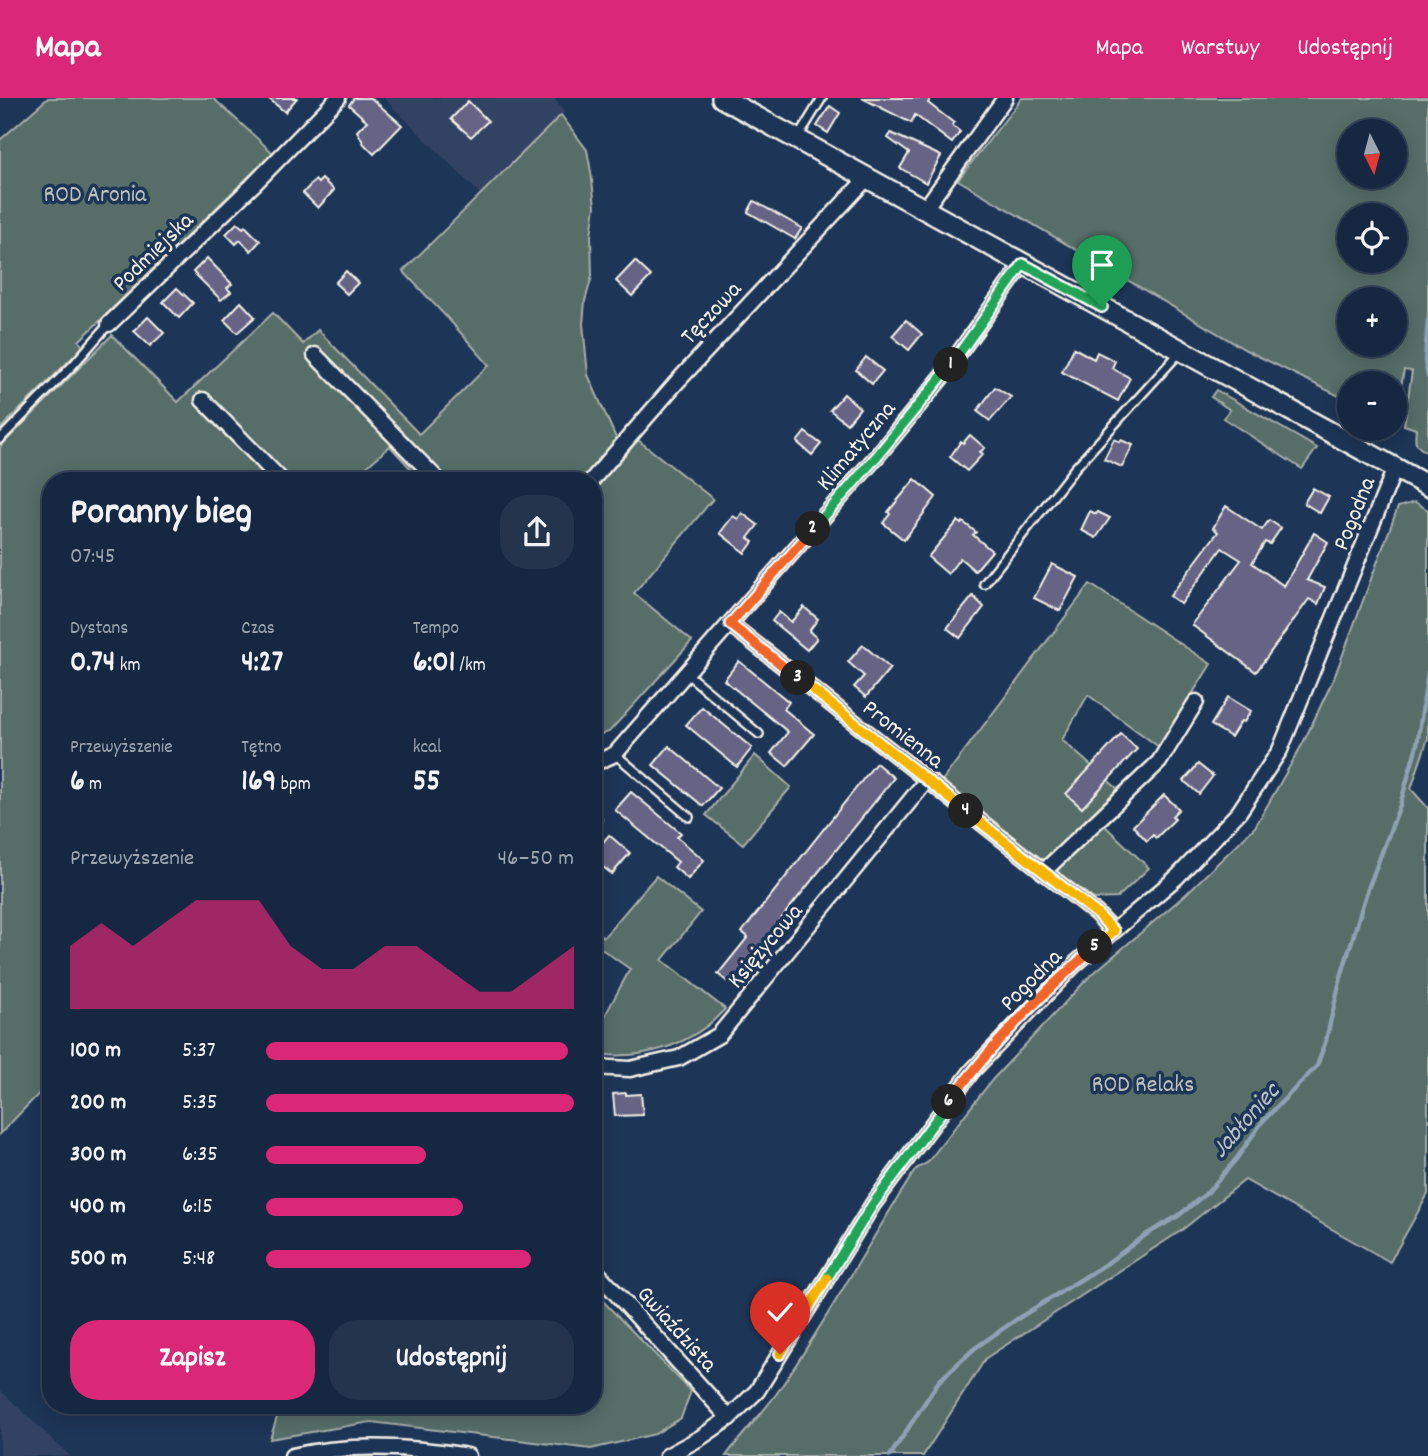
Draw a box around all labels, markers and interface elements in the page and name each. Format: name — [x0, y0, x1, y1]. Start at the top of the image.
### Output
text: Mapa — [35, 26, 101, 73]
text: Mapa — [1095, 32, 1143, 66]
text: Warstwy — [1181, 32, 1259, 66]
text: Udostępnij — [1297, 32, 1393, 66]
north arrow — [1337, 119, 1407, 189]
map controls — [1337, 119, 1407, 441]
park label: ROD Aronia — [44, 179, 147, 213]
button: locate — [1337, 203, 1407, 273]
street label: Podmiejska — [106, 205, 203, 301]
pin — [1072, 235, 1132, 307]
icon: arrive — [1083, 246, 1121, 284]
street label: Tęczowa — [674, 274, 751, 354]
button: + — [1337, 287, 1407, 357]
pin: 1 — [934, 348, 968, 382]
text: 1 — [948, 351, 953, 378]
button: − — [1337, 371, 1407, 441]
street label: Klimatyczna — [809, 394, 906, 499]
street label: Pogodna — [1326, 472, 1386, 556]
text: Poranny bieg — [70, 487, 252, 542]
button: share — [500, 495, 574, 569]
pin: 2 — [796, 512, 830, 546]
text: 2 — [808, 515, 817, 542]
text: 07:45 — [70, 541, 115, 574]
text: Dystans — [70, 616, 128, 643]
text: Czas — [241, 616, 275, 643]
text: Tempo — [413, 616, 459, 643]
text: 0.74 — [70, 643, 115, 686]
text: 4:27 — [241, 643, 283, 686]
text: 6:01 — [413, 643, 455, 686]
text: km — [115, 653, 140, 680]
text: /km — [455, 653, 486, 680]
pin: 3 — [780, 660, 816, 696]
text: 3 — [793, 664, 802, 691]
street label: Promienna — [854, 693, 951, 779]
text: Przewyższenie — [70, 735, 173, 762]
text: Tętno — [241, 735, 282, 762]
text: kcal — [413, 735, 442, 762]
text: 6 — [70, 762, 85, 805]
text: 169 — [241, 762, 276, 805]
text: 55 — [413, 762, 440, 805]
text: m — [85, 772, 102, 799]
text: bpm — [276, 772, 311, 799]
pin: 4 — [948, 794, 984, 828]
text: 4 — [962, 797, 969, 824]
text: Przewyższenie — [70, 843, 194, 876]
text: 46–50 m — [498, 843, 574, 876]
street label: Księżycowa — [720, 896, 813, 997]
pin: 5 — [1078, 930, 1112, 964]
text: 5 — [1090, 933, 1099, 960]
street label: Pogodna — [993, 942, 1072, 1020]
text: 100 m — [70, 1035, 121, 1068]
text: 5:37 — [182, 1035, 216, 1068]
park label: ROD Relaks — [1092, 1069, 1194, 1103]
water label: Jabłoniec — [1203, 1074, 1291, 1167]
pin: 6 — [932, 1084, 967, 1119]
text: 200 m — [70, 1087, 126, 1120]
text: 5:35 — [182, 1087, 217, 1120]
text: 6 — [944, 1088, 953, 1115]
text: 300 m — [70, 1139, 126, 1172]
text: 6:35 — [182, 1139, 218, 1172]
text: 400 m — [70, 1191, 126, 1224]
text: 6:15 — [182, 1191, 213, 1224]
text: 500 m — [70, 1243, 127, 1276]
text: 5:48 — [182, 1243, 215, 1276]
street label: Gwiaździsta — [628, 1279, 725, 1382]
pin — [750, 1282, 810, 1354]
icon: check — [761, 1293, 799, 1331]
button: Zapisz — [70, 1320, 315, 1400]
button: Udostępnij — [329, 1320, 574, 1400]

